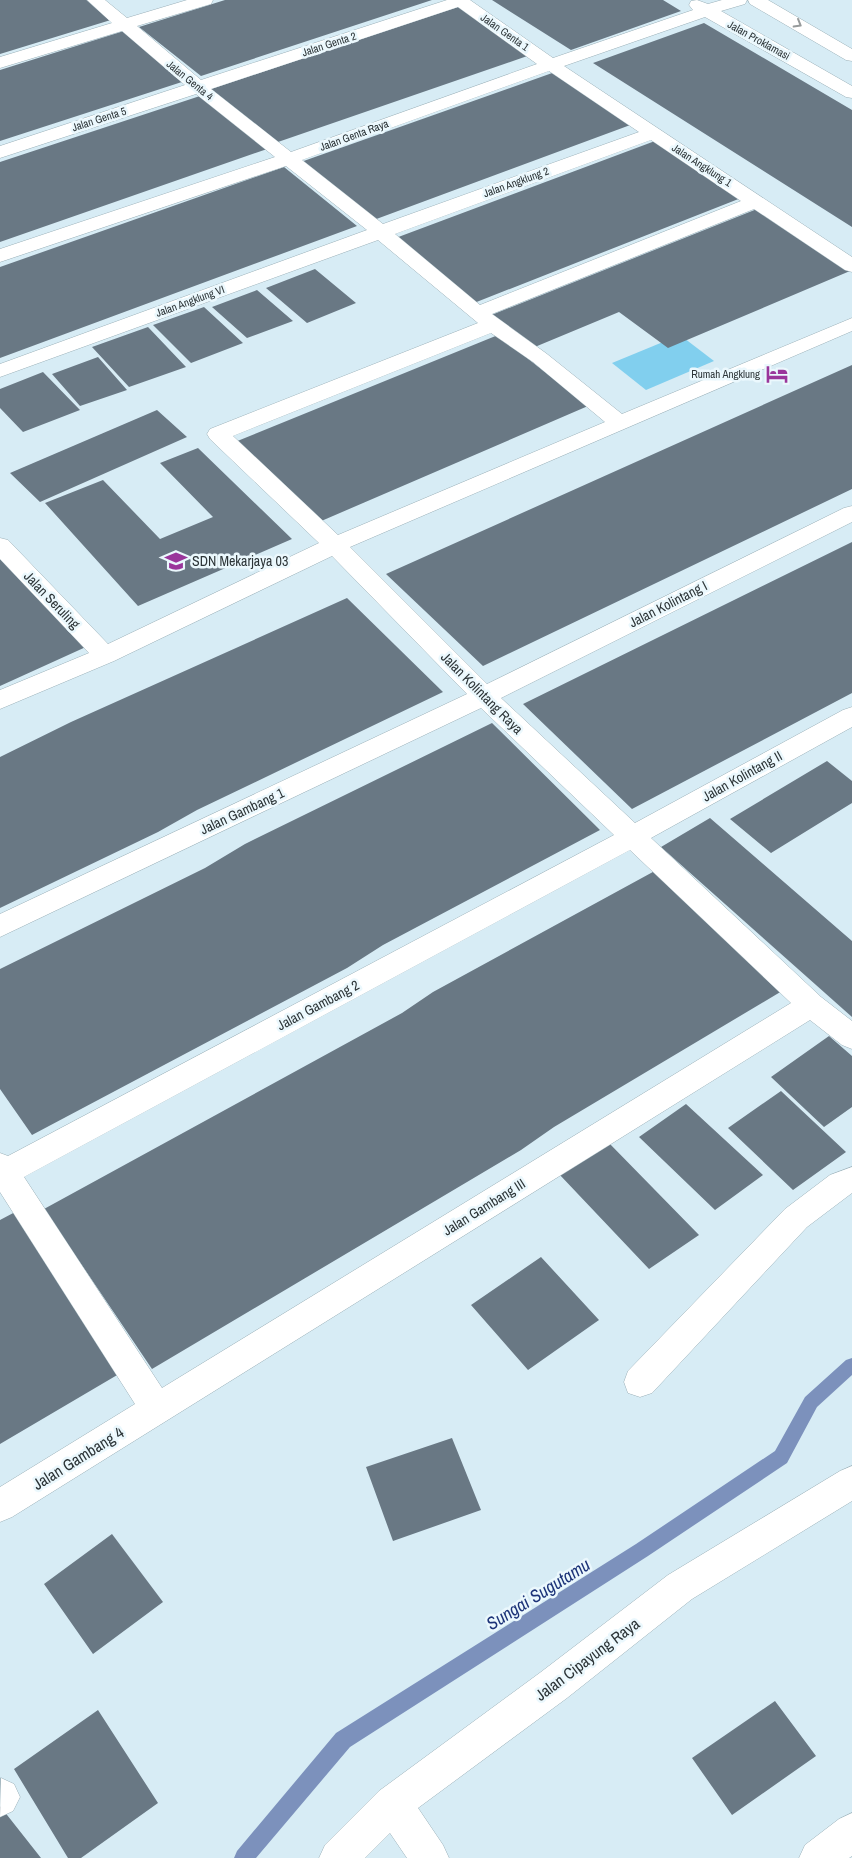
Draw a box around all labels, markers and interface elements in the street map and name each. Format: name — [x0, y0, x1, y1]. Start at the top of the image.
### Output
street label: Jalan Genta 1 — [478, 10, 532, 54]
street label: Jalan Proklamasi — [725, 17, 793, 63]
one-way arrow — [793, 18, 802, 28]
street label: Jalan Genta 2 — [300, 29, 358, 59]
street label: Jalan Genta 4 — [164, 57, 216, 103]
street label: Jalan Genta 5 — [70, 104, 128, 134]
street label: Jalan Genta Raya — [318, 116, 390, 154]
street label: Jalan Angklung 1 — [669, 140, 735, 190]
street label: Jalan Angklung 2 — [481, 164, 551, 200]
street label: Jalan Angklung VI — [154, 282, 226, 320]
hotel icon: Rumah Angklung — [764, 361, 790, 387]
place label: Rumah Angklung — [691, 367, 760, 381]
school or university icon: SDN Mekarjaya 03 — [163, 548, 189, 574]
place label: SDN Mekarjaya 03 — [192, 552, 288, 570]
street label: Jalan Seruling — [20, 567, 84, 633]
street label: Jalan Kolintang I — [626, 577, 710, 631]
street label: Jalan Kolintang Raya — [437, 648, 527, 738]
street label: Jalan Kolintang II — [699, 747, 785, 805]
street label: Jalan Gambang 1 — [197, 783, 287, 838]
street label: Jalan Gambang 2 — [274, 976, 362, 1034]
street label: Jalan Gambang III — [439, 1175, 529, 1239]
street label: Jalan Gambang 4 — [28, 1421, 128, 1495]
water label: Sungai Sugutamu — [481, 1552, 595, 1636]
street label: Jalan Cipayung Raya — [530, 1612, 644, 1706]

